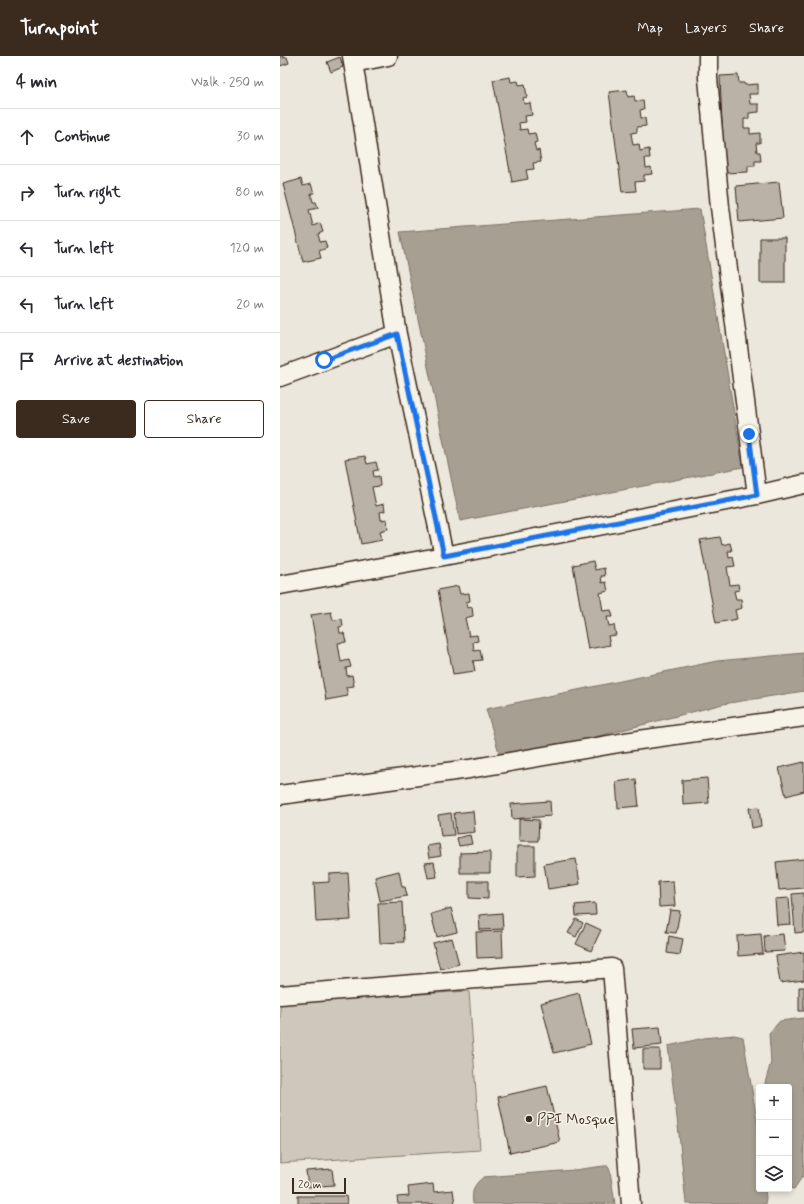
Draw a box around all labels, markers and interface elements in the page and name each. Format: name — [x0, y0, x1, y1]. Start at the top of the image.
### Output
text: Turnpoint — [20, 16, 99, 41]
text: Map — [637, 19, 663, 37]
text: Layers — [685, 19, 727, 37]
text: Share — [749, 19, 784, 37]
text: 4 min — [16, 71, 57, 93]
text: Walk · 250 m — [191, 74, 264, 91]
icon: ahead — [16, 126, 38, 148]
text: Continue — [54, 127, 110, 147]
text: 30 m — [237, 128, 264, 145]
icon: right — [16, 182, 38, 204]
text: Turn right — [54, 183, 121, 203]
text: 80 m — [235, 184, 264, 201]
icon: left — [16, 238, 38, 260]
text: Turn left — [54, 239, 114, 259]
text: 120 m — [230, 240, 264, 257]
icon: left — [16, 294, 38, 316]
text: Turn left — [54, 295, 114, 315]
text: 20 m — [236, 296, 264, 313]
icon: arrive — [16, 350, 38, 372]
text: Arrive at destination — [54, 351, 183, 371]
route start — [315, 351, 333, 369]
button: Save — [16, 400, 136, 438]
button: Share — [144, 400, 264, 438]
route end — [740, 425, 758, 443]
map controls — [756, 1084, 792, 1192]
button: + — [756, 1084, 792, 1120]
place label: PPI Mosque — [537, 1110, 615, 1130]
marker: PPI Mosque — [524, 1114, 534, 1124]
button: − — [756, 1120, 792, 1156]
button: layers — [756, 1156, 792, 1192]
scale bar — [292, 1176, 346, 1195]
text: 20 m — [298, 1178, 321, 1192]

